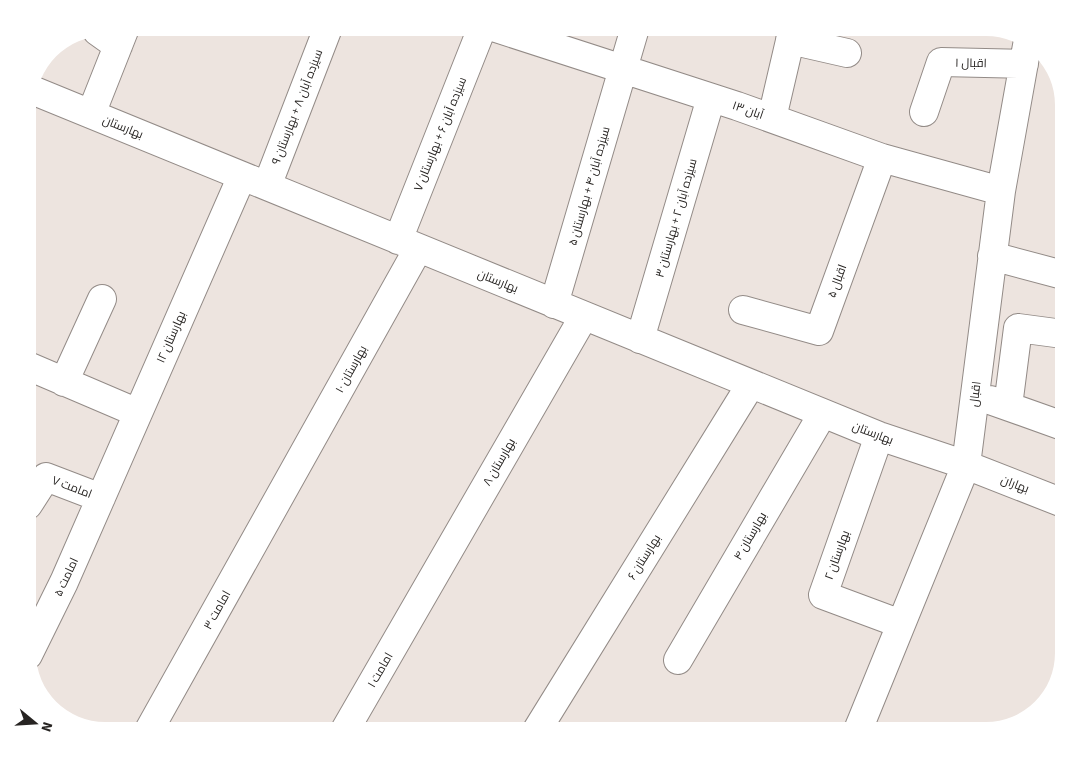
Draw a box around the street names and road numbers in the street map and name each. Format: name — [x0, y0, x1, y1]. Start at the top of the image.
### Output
street label: سیزده آبان ۸ + بهارستان ۹ — [268, 47, 327, 167]
street label: اقبال ۱ — [955, 55, 987, 72]
street label: سیزده آبان ۶ + بهارستان ۷ — [410, 74, 471, 194]
street label: ۱۳ آبان — [730, 97, 767, 124]
street label: بهارستان — [100, 112, 146, 143]
street label: سیزده آبان ۴ + بهارستان ۵ — [564, 125, 615, 248]
street label: سیزده آبان ۲ + بهارستان ۳ — [651, 157, 702, 280]
street label: اقبال ۵ — [824, 262, 851, 300]
street label: بهارستان — [475, 266, 521, 297]
street label: بهارستان ۱۲ — [152, 309, 190, 366]
street label: بهارستان ۱۰ — [331, 342, 371, 396]
street label: اقبال — [966, 380, 985, 408]
street label: بهارستان — [850, 418, 896, 449]
street label: بهارستان ۸ — [479, 435, 520, 489]
street label: بهاران — [998, 471, 1031, 498]
street label: امامت ۷ — [49, 472, 94, 503]
street label: بهارستان ۴ — [730, 509, 771, 564]
street label: بهارستان ۲ — [821, 528, 854, 582]
street label: بهارستان ۶ — [624, 531, 665, 583]
street label: امامت ۵ — [50, 555, 83, 599]
street label: امامت ۳ — [200, 588, 235, 633]
street label: امامت ۱ — [364, 649, 397, 691]

